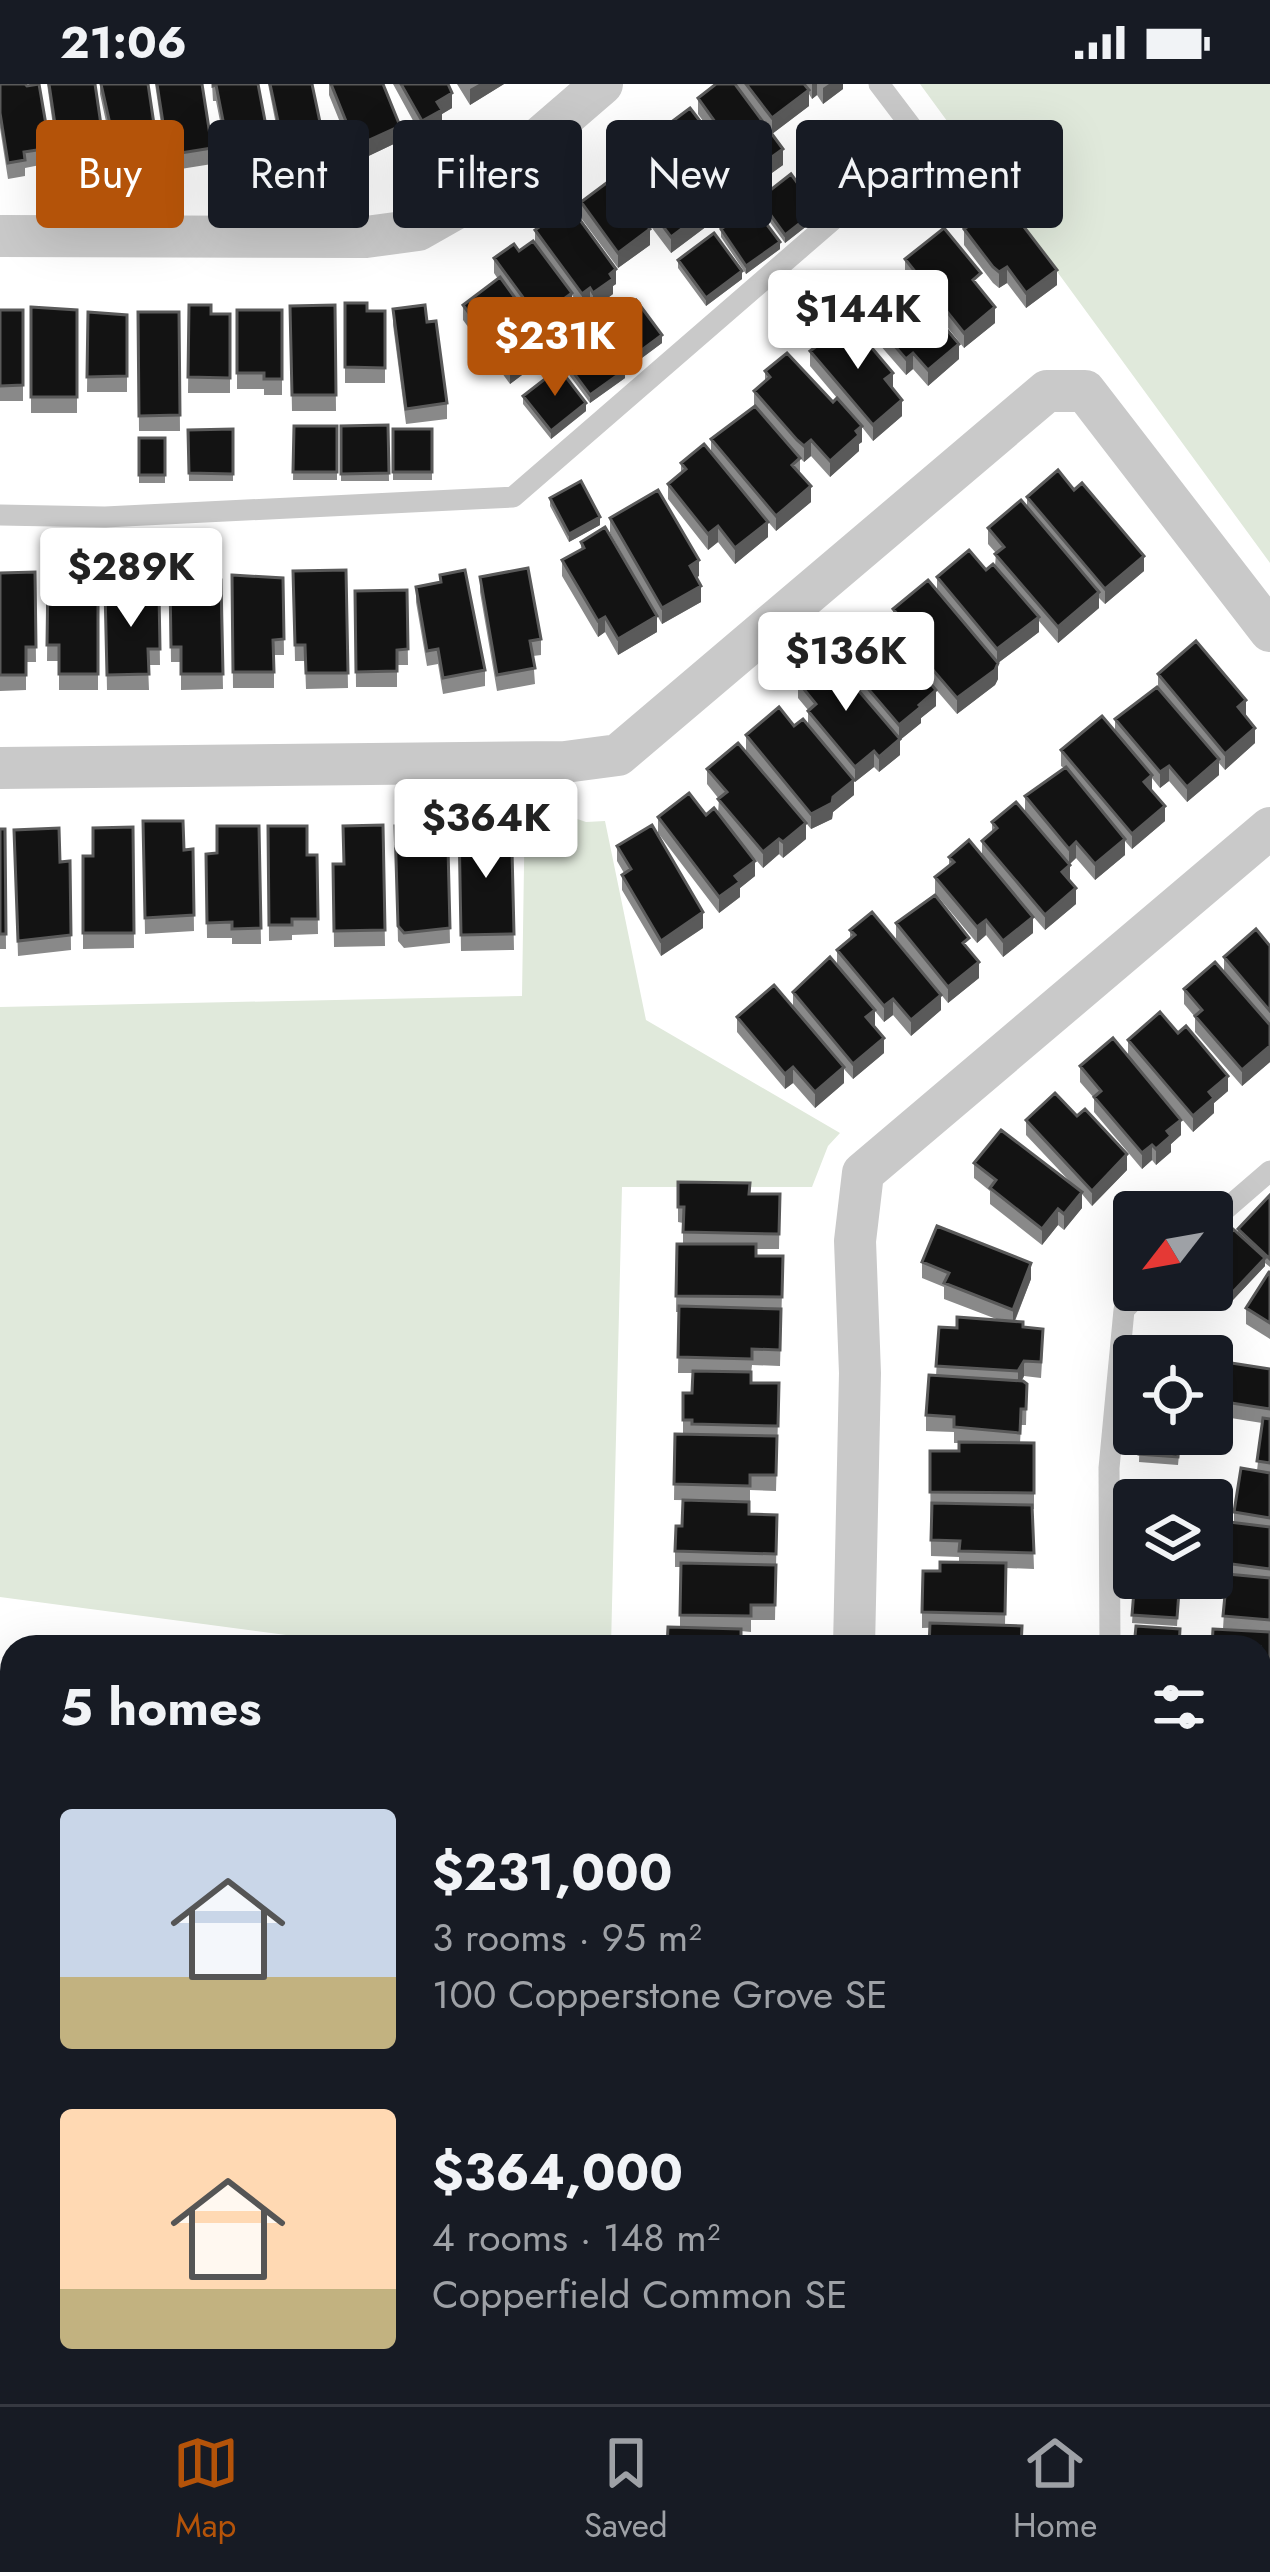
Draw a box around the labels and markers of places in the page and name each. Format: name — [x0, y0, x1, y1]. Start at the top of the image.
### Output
pin: $144K — [774, 270, 942, 372]
pin: $231K — [471, 297, 639, 399]
pin: $289K — [47, 528, 215, 630]
pin: $136K — [762, 612, 930, 714]
pin: $364K — [402, 779, 570, 881]

